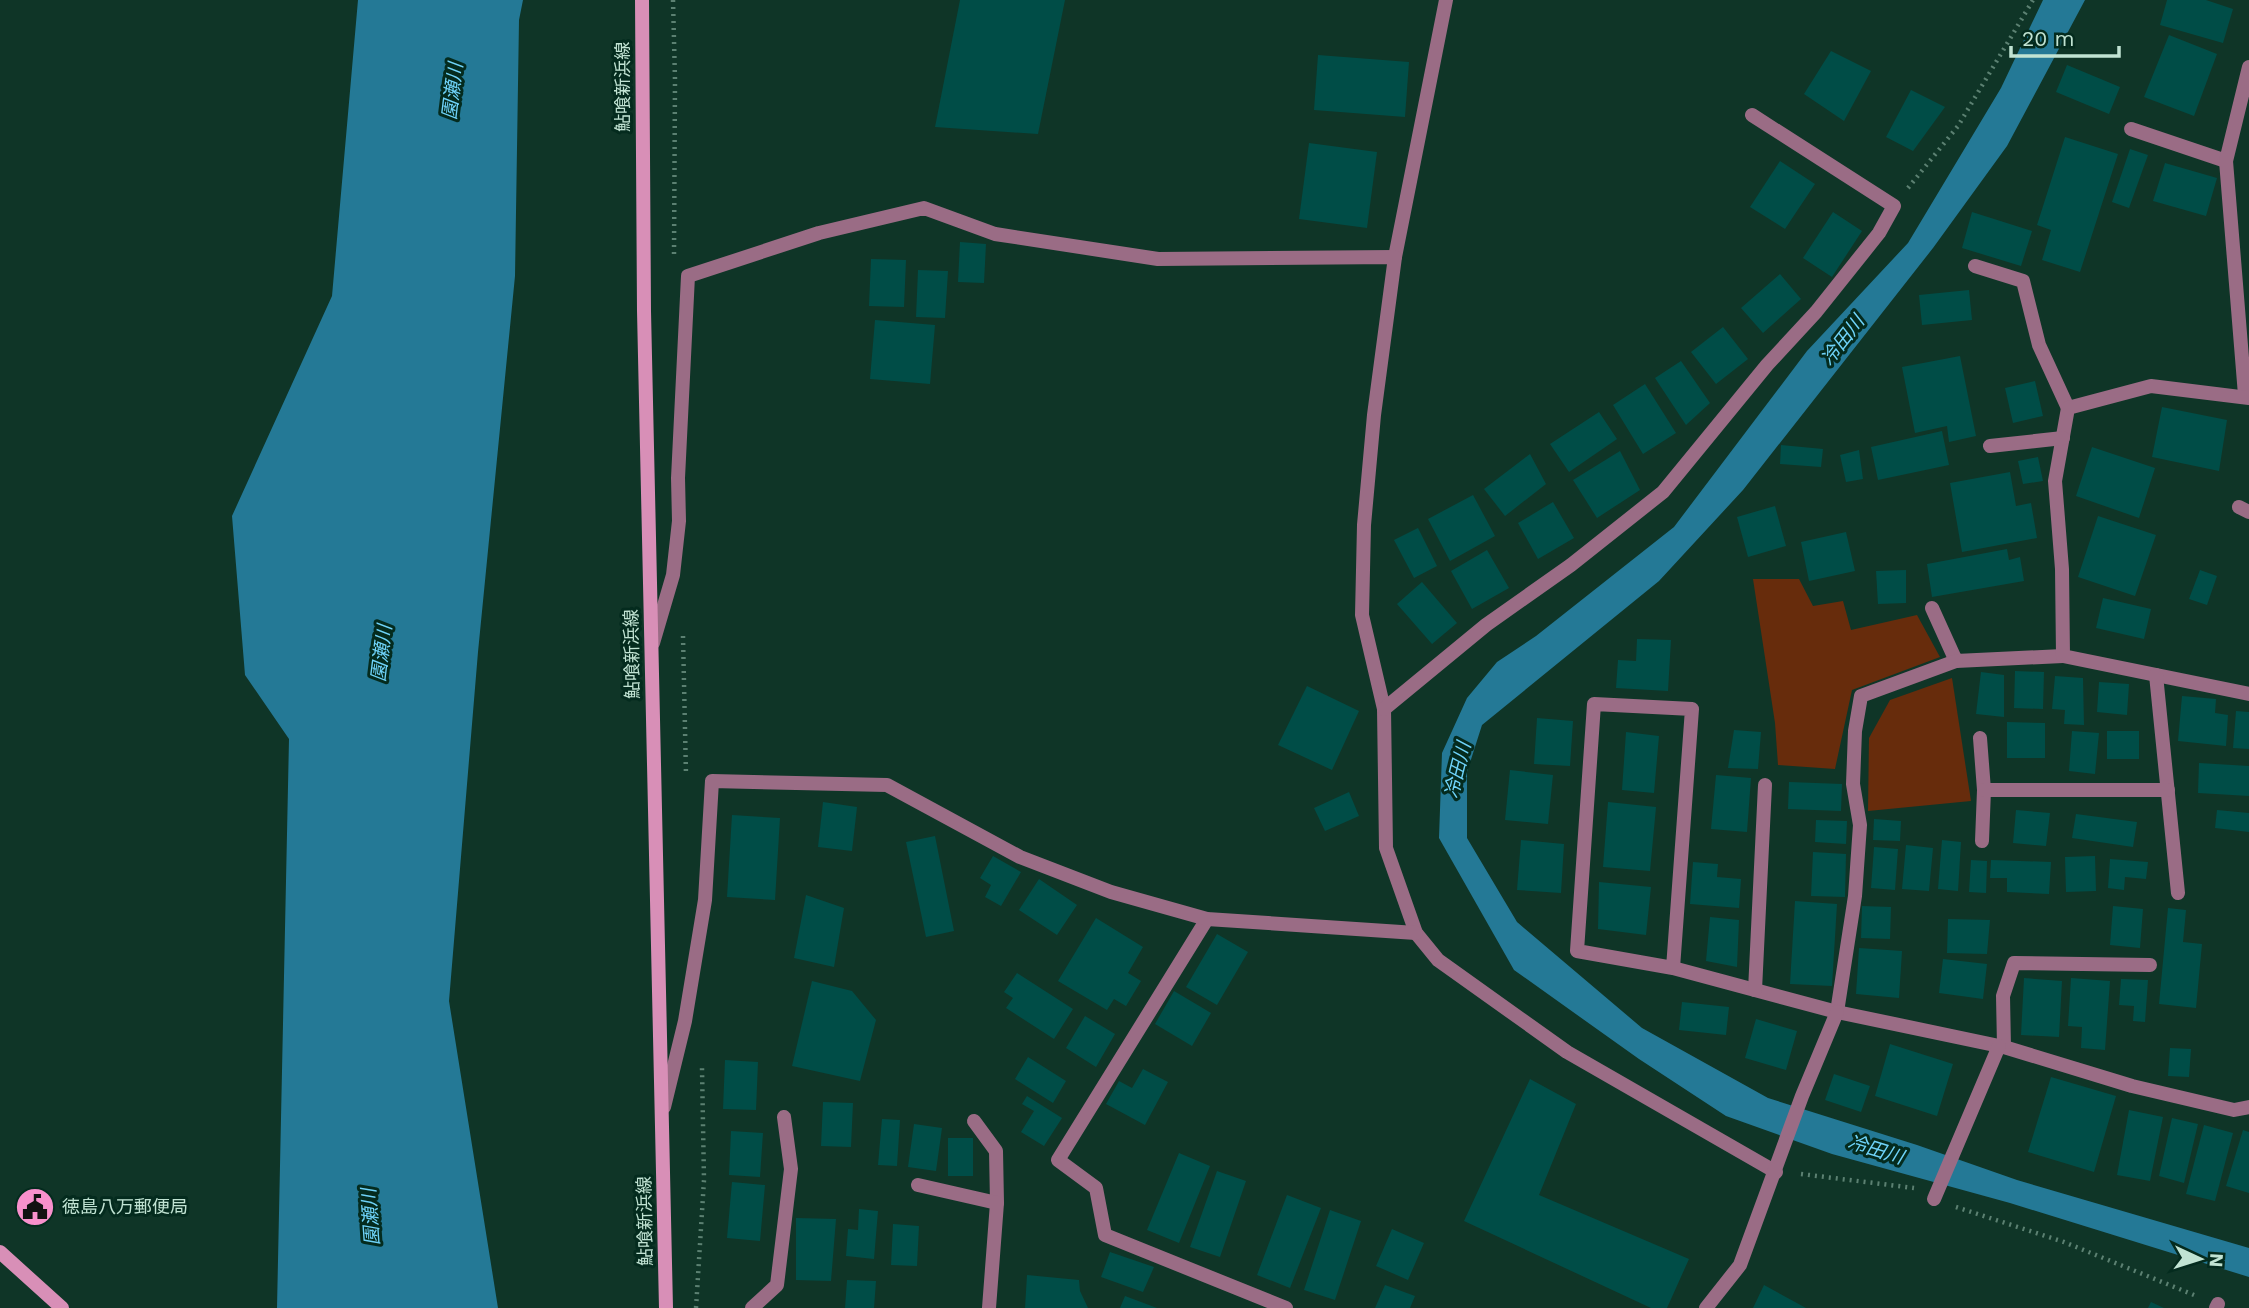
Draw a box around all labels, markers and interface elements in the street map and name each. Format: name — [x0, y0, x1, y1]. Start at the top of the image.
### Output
scale bar — [2011, 14, 2120, 58]
text: 20 m — [2022, 26, 2074, 51]
street label: 鮎喰新浜線 — [612, 42, 633, 132]
water label: 園瀬川 — [438, 59, 468, 121]
water label: 冷田川 — [1816, 309, 1870, 370]
street label: 鮎喰新浜線 — [620, 609, 643, 699]
water label: 園瀬川 — [367, 621, 397, 683]
water label: 冷田川 — [1439, 738, 1476, 801]
water label: 冷田川 — [1845, 1130, 1908, 1169]
street label: 鮎喰新浜線 — [633, 1176, 656, 1266]
public building icon: 徳島八万郵便局 — [14, 1186, 56, 1228]
water label: 園瀬川 — [357, 1186, 384, 1246]
place label: 徳島八万郵便局 — [62, 1196, 188, 1217]
north arrow — [2165, 1224, 2235, 1294]
text: N — [2204, 1252, 2228, 1268]

